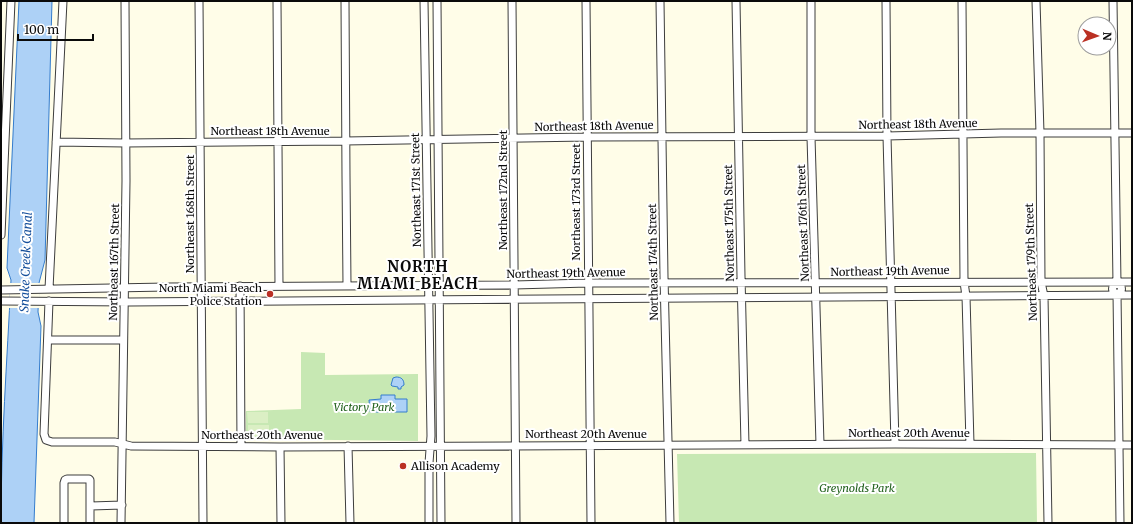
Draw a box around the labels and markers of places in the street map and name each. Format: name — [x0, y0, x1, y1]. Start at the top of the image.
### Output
place label: North Miami Beach Police Station — [159, 281, 263, 308]
marker: North Miami Beach Police Station — [265, 289, 275, 299]
place label: Allison Academy — [410, 459, 500, 473]
marker: Allison Academy — [398, 461, 408, 471]

